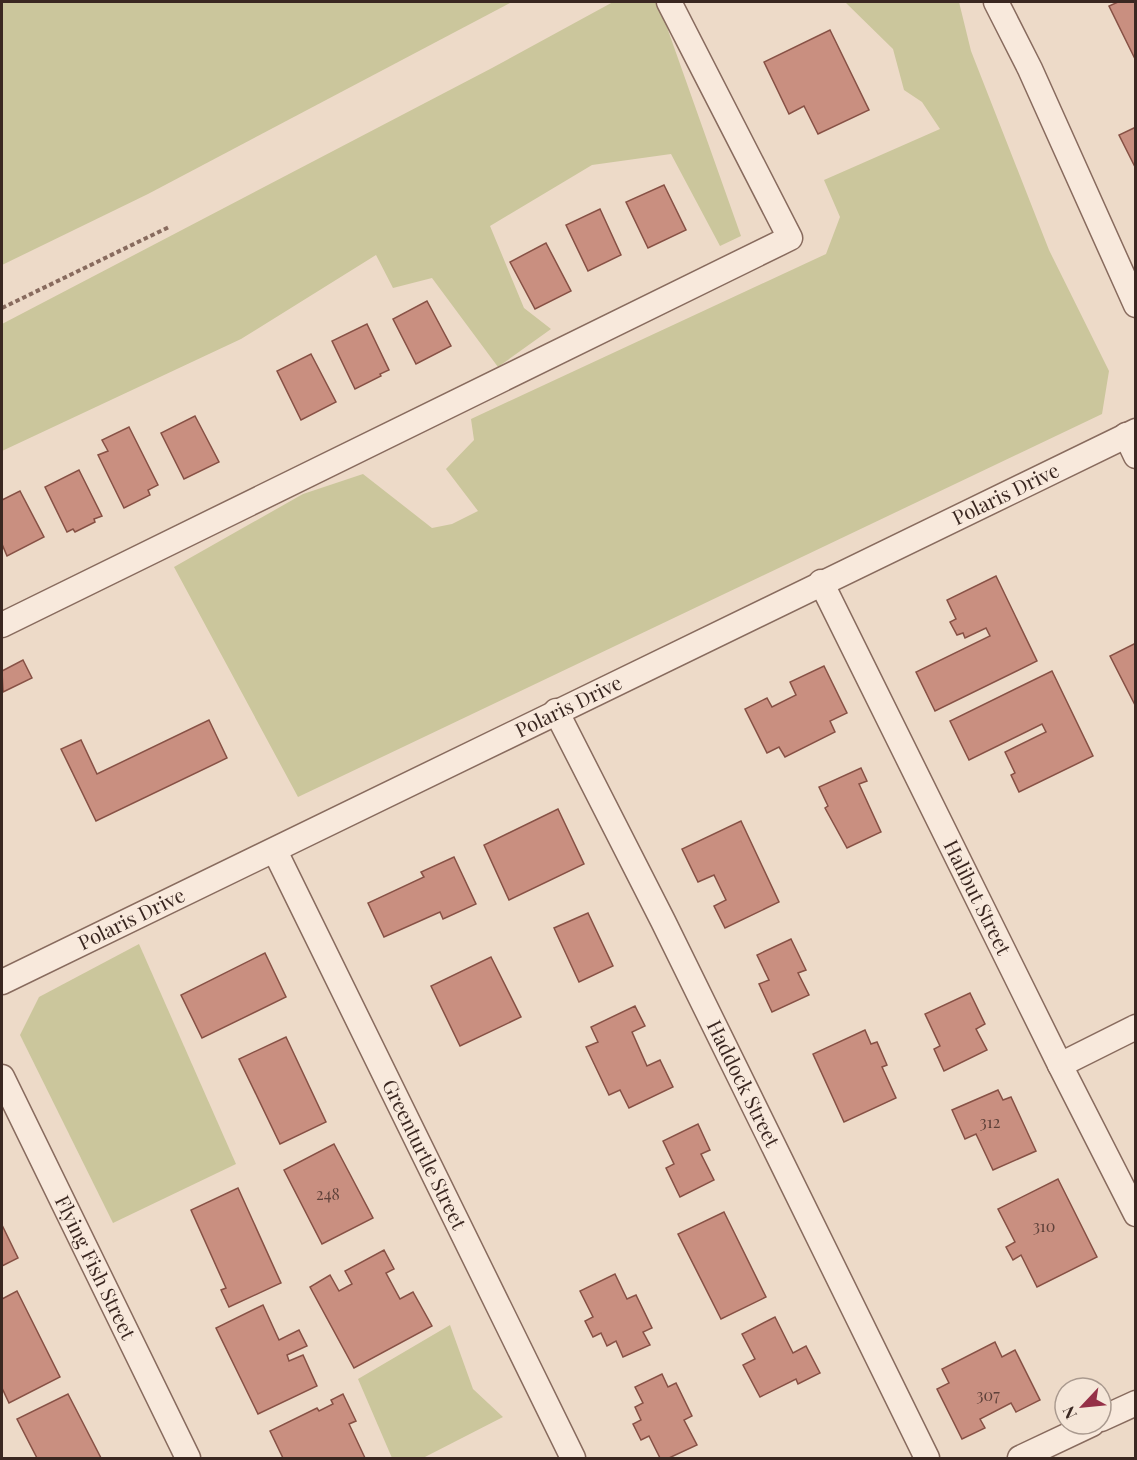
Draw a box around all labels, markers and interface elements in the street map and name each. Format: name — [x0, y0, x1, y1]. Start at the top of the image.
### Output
street label: Polaris Drive — [947, 456, 1063, 530]
street label: Polaris Drive — [510, 668, 626, 743]
street label: Halibut Street — [939, 835, 1019, 960]
street label: Polaris Drive — [73, 880, 189, 955]
street label: Haddock Street — [702, 1015, 787, 1152]
street label: Greenturtle Street — [377, 1074, 474, 1234]
house number: 312 — [980, 1111, 1000, 1132]
house number: 248 — [316, 1183, 340, 1204]
street label: Flying Fish Street — [50, 1190, 143, 1344]
house number: 310 — [1033, 1215, 1055, 1236]
north arrow — [1053, 1376, 1113, 1436]
house number: 307 — [976, 1384, 1000, 1405]
text: N — [1057, 1403, 1081, 1423]

